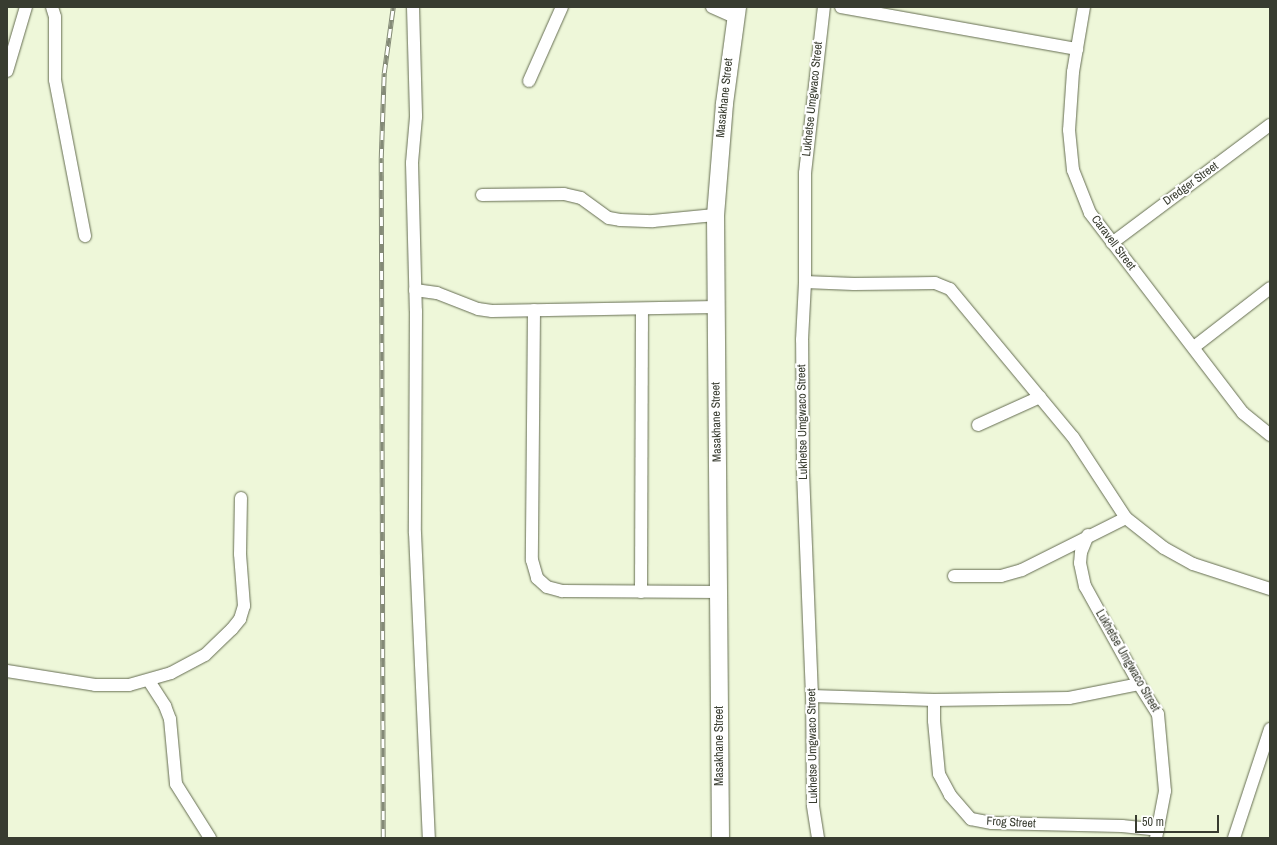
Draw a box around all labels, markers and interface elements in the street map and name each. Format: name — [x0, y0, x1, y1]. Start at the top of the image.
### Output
street label: Lukhetse Umgwaco Street — [800, 41, 826, 157]
street label: Masakhane Street — [714, 58, 736, 138]
street label: Dredger Street — [1161, 159, 1221, 209]
street label: Caravell Street — [1088, 213, 1138, 273]
street label: Lukhetse Umgwaco Street — [795, 364, 811, 480]
street label: Masakhane Street — [709, 382, 725, 462]
street label: Lukhetse Umgwaco Street — [1092, 607, 1162, 715]
street label: Lukhetse Umgwaco Street — [805, 688, 821, 804]
street label: Masakhane Street — [713, 706, 727, 786]
scale bar — [1137, 807, 1221, 833]
text: 50 m — [1142, 814, 1164, 830]
street label: Frog Street — [986, 815, 1036, 831]

